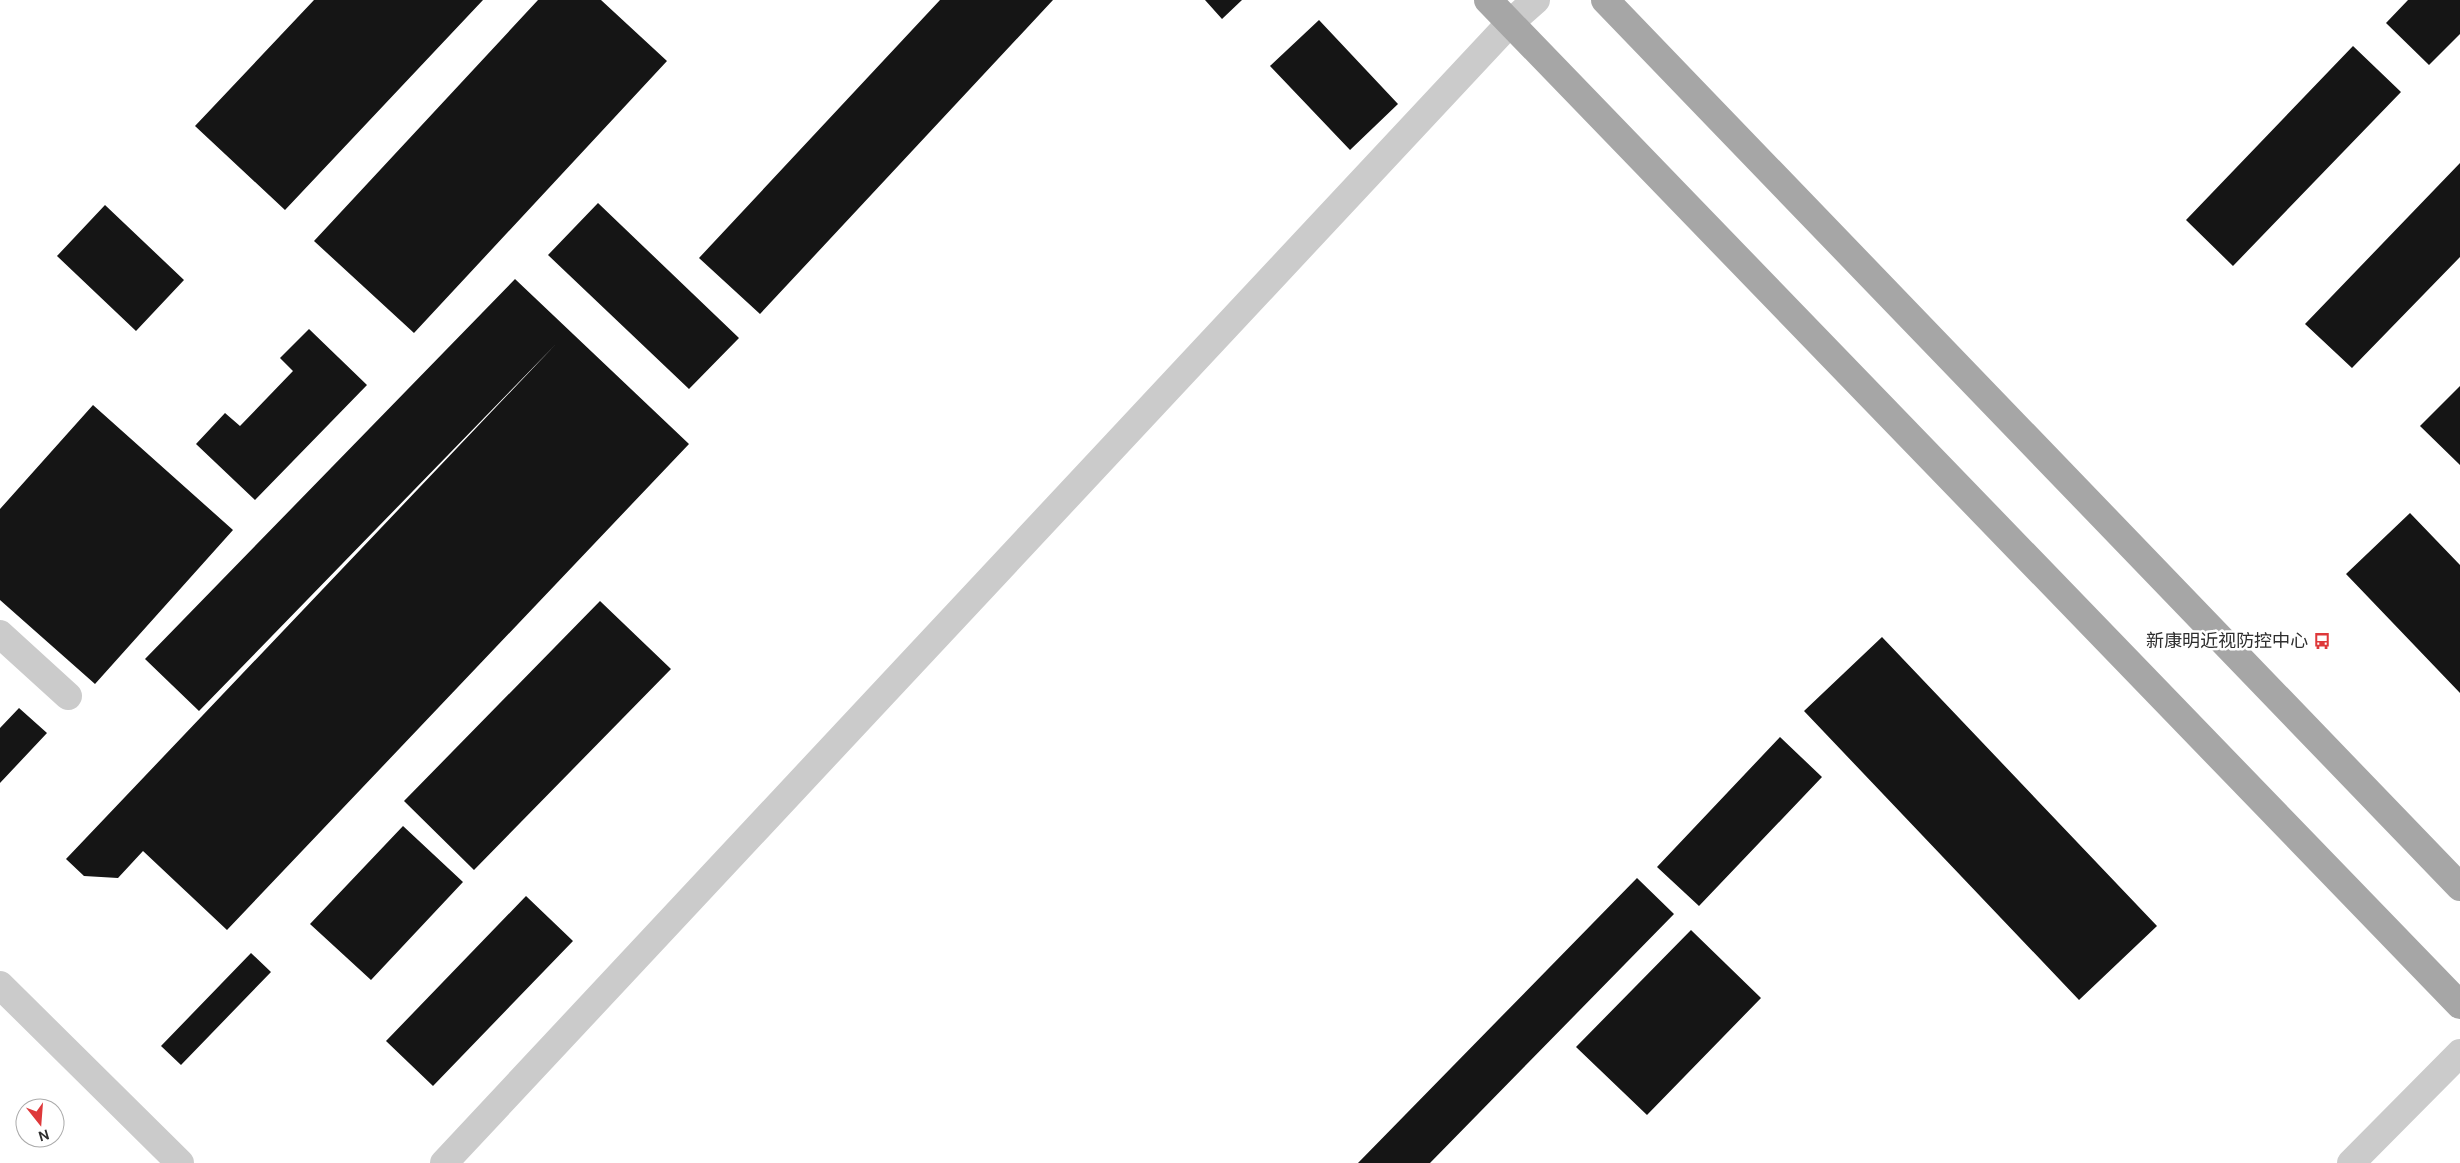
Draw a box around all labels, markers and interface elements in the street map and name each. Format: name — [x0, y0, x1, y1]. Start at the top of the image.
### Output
place label: 新康明近视防控中心 — [2146, 629, 2308, 653]
bus stop icon: 新康明近视防控中心 — [2312, 631, 2332, 651]
north arrow — [15, 1098, 65, 1148]
text: N — [36, 1125, 51, 1146]

